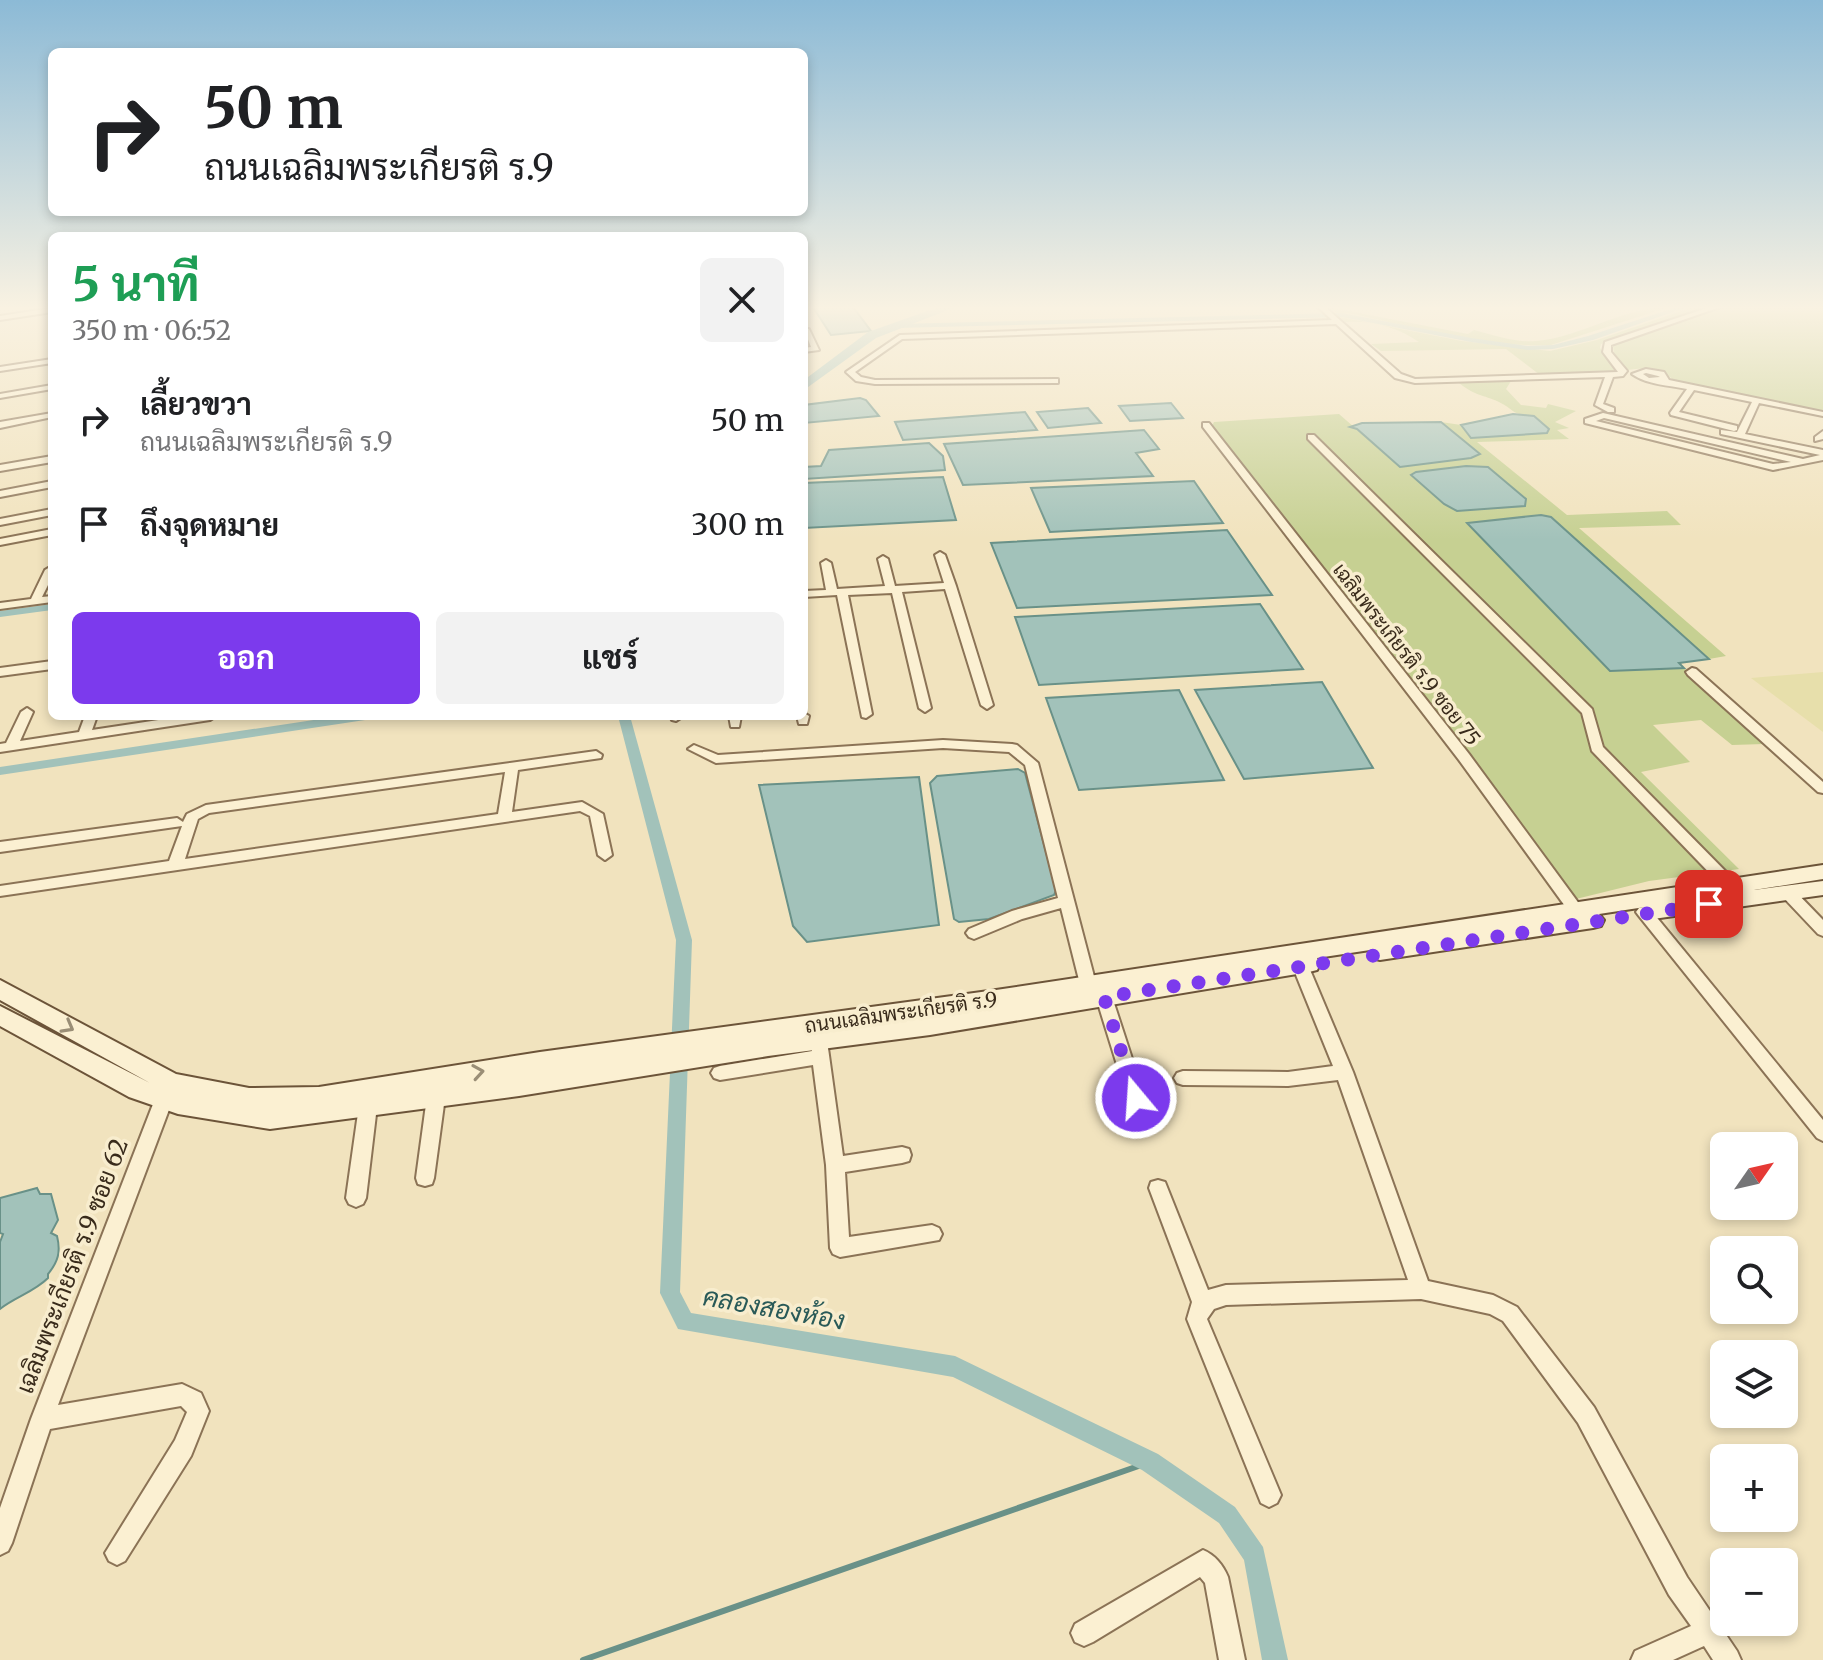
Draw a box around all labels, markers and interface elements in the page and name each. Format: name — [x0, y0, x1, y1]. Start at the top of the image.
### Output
text: 50 m — [204, 73, 343, 143]
icon: right — [72, 80, 176, 184]
text: ถนนเฉลิมพระเกียรติ ร.9 — [204, 145, 554, 190]
text: 5 นาที — [72, 254, 200, 314]
button: close — [700, 258, 784, 342]
text: 350 m · 06:52 — [72, 314, 231, 347]
text: เลี้ยวขวา — [140, 385, 252, 423]
icon: right — [72, 398, 116, 442]
text: 50 m — [711, 401, 784, 439]
text: ถนนเฉลิมพระเกียรติ ร.9 — [140, 425, 393, 458]
icon: arrive — [72, 502, 116, 546]
text: 300 m — [691, 505, 784, 543]
text: ถึงจุดหมาย — [140, 506, 279, 544]
street label: เฉลิมพระเกียรติ ร.9 ซอย 75 — [1328, 558, 1486, 750]
button: ออก — [72, 612, 420, 704]
button: แชร์ — [436, 612, 784, 704]
pin — [1675, 870, 1743, 938]
icon: arrive — [1687, 882, 1731, 926]
street label: ถนนเฉลิมพระเกียรติ ร.9 — [803, 986, 999, 1038]
one-way arrow — [59, 1017, 74, 1033]
position arrow — [1094, 1056, 1178, 1140]
one-way arrow — [472, 1065, 485, 1082]
north arrow — [1710, 1132, 1798, 1220]
map controls — [1710, 1132, 1798, 1636]
street label: เฉลิมพระเกียรติ ร.9 ซอย 62 — [9, 1134, 135, 1398]
button: search — [1710, 1236, 1798, 1324]
water label: คลองสองห้อง — [700, 1279, 848, 1337]
button: layers — [1710, 1340, 1798, 1428]
button: + — [1710, 1444, 1798, 1532]
button: − — [1710, 1548, 1798, 1636]

